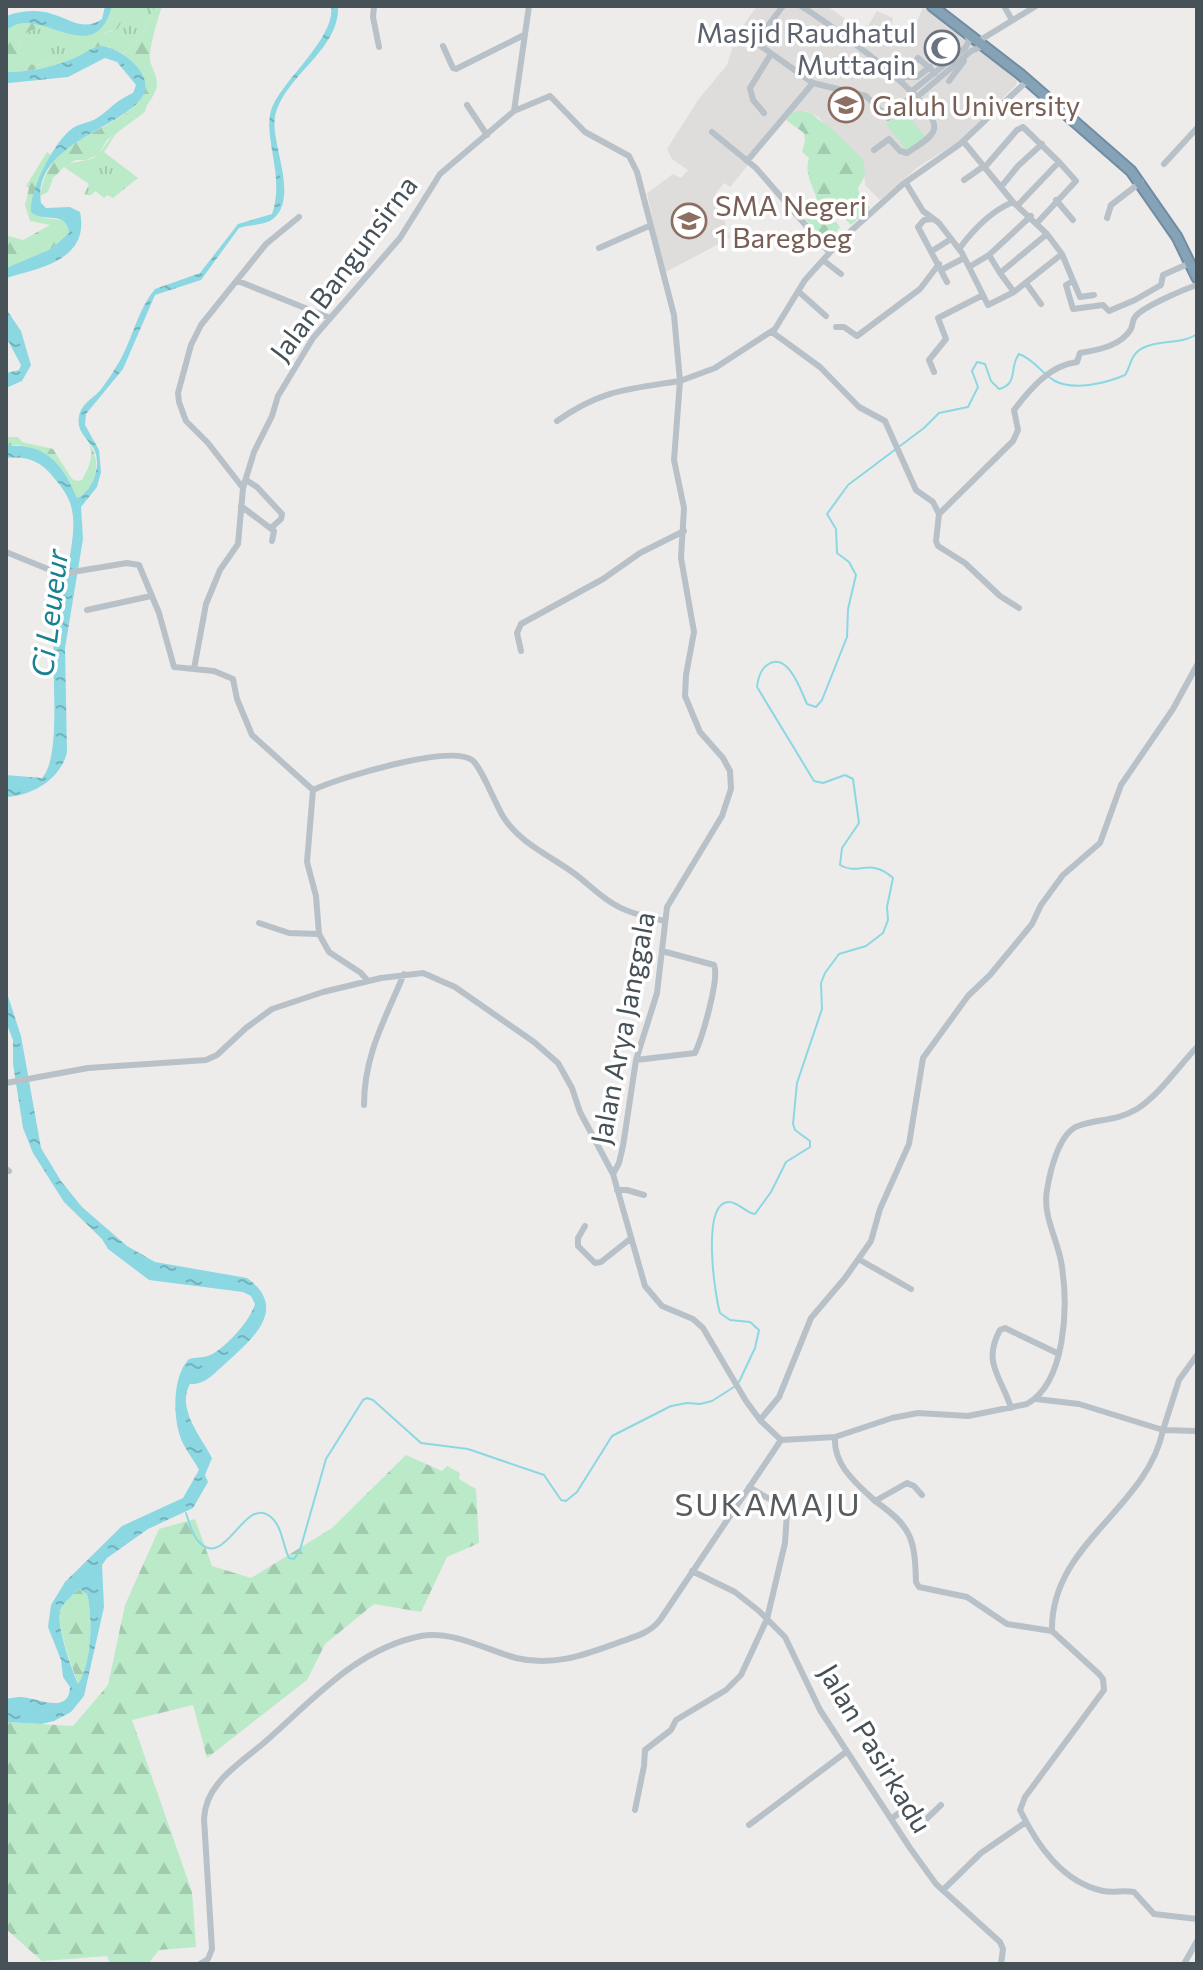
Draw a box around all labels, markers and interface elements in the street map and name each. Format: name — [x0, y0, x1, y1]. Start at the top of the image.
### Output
place label: Masjid Raudhatul Muttaqin — [696, 15, 916, 81]
mosque icon: Masjid Raudhatul Muttaqin — [923, 29, 961, 67]
school or university icon: Galuh University — [827, 86, 865, 124]
place label: Galuh University — [872, 88, 1080, 122]
street label: Jalan Bangunsirna — [262, 169, 424, 367]
place label: SMA Negeri 1 Baregbeg — [715, 188, 867, 254]
school or university icon: SMA Negeri 1 Baregbeg — [670, 202, 708, 240]
water label: Ci Leueur — [22, 546, 74, 679]
street label: Jalan Arya Janggala — [583, 909, 661, 1147]
district label: SUKAMAJU — [674, 1483, 862, 1523]
street label: Jalan Pasirkadu — [812, 1657, 940, 1839]

